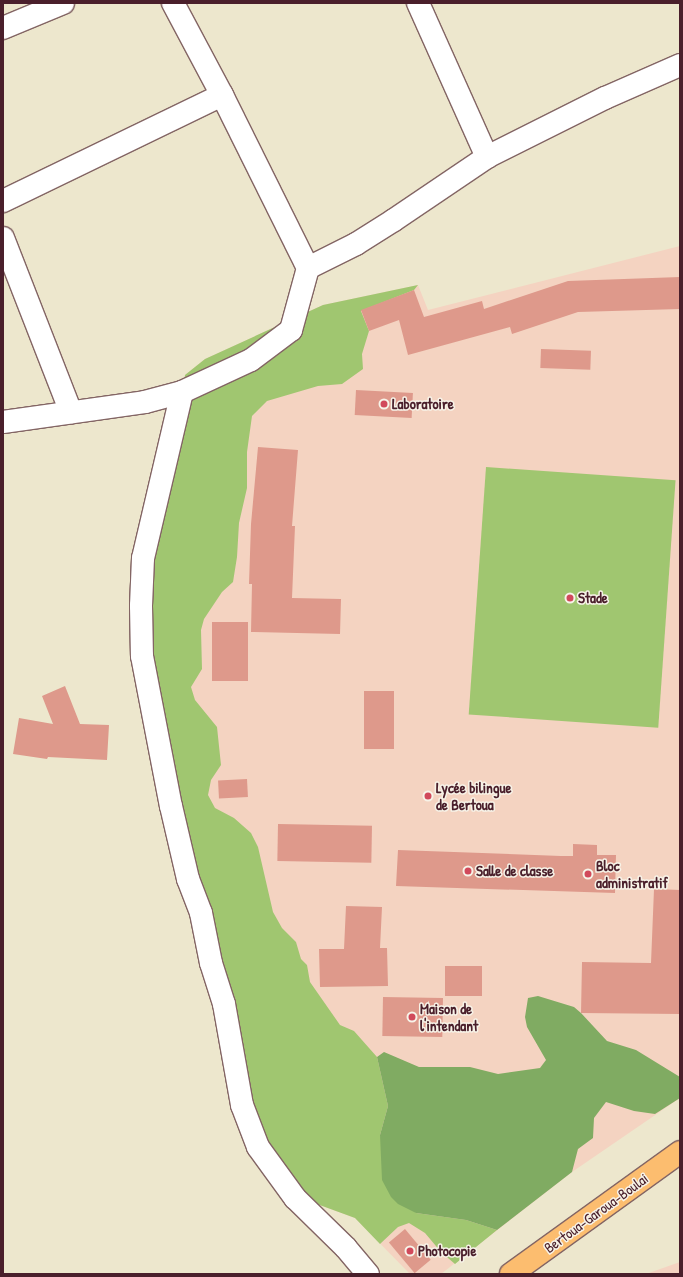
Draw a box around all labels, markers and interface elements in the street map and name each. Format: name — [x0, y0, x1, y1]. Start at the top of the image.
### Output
place label: Laboratoire — [392, 395, 454, 413]
marker: Laboratoire — [379, 399, 389, 409]
place label: Stade — [578, 589, 608, 607]
marker: Stade — [565, 593, 575, 603]
place label: Lycée bilingue de Bertoua — [436, 778, 511, 813]
marker: Lycée bilingue de Bertoua — [423, 791, 433, 801]
place label: Bloc administratif — [596, 856, 668, 891]
place label: Salle de classe — [476, 862, 553, 880]
marker: Salle de classe — [463, 866, 473, 876]
marker: Bloc administratif — [583, 869, 593, 879]
place label: Maison de l'intendant — [420, 999, 478, 1034]
marker: Maison de l'intendant — [407, 1012, 417, 1022]
street label: Bertoua-Garoua-Boulai — [540, 1169, 652, 1257]
place label: Photocopie — [418, 1242, 476, 1260]
marker: Photocopie — [405, 1246, 415, 1256]

